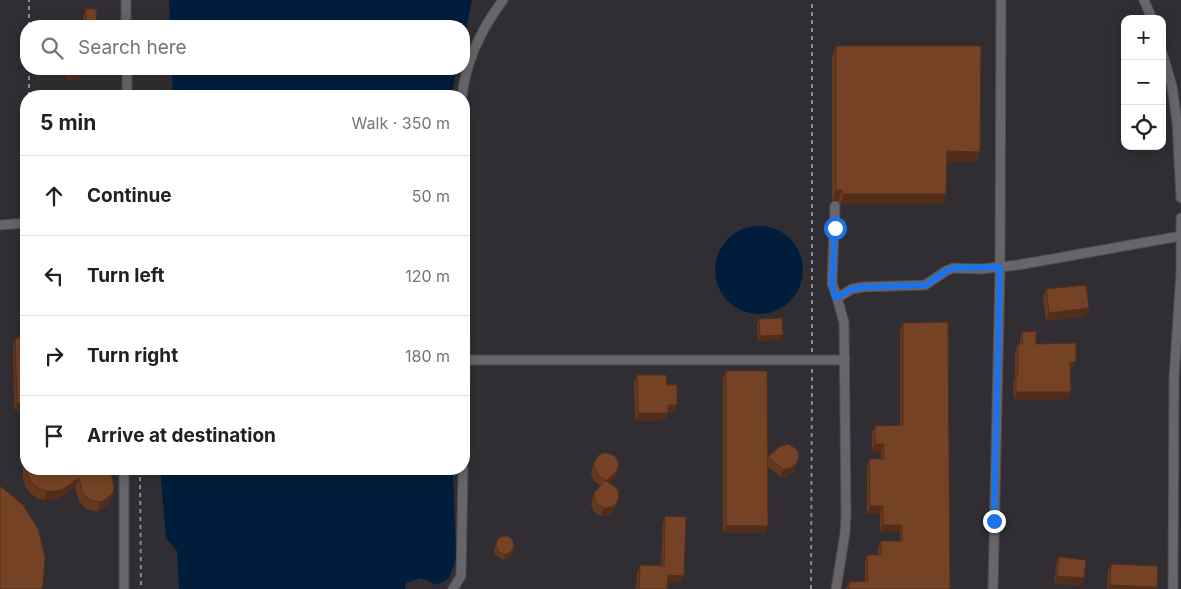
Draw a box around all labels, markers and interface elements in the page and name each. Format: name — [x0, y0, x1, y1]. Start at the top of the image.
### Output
map controls — [1121, 15, 1166, 150]
button: + — [1121, 15, 1166, 60]
search box — [20, 20, 470, 75]
icon: search — [38, 34, 66, 62]
text: Search here — [78, 36, 187, 59]
button: − — [1121, 60, 1166, 105]
button: locate — [1121, 105, 1166, 150]
text: 5 min — [40, 110, 96, 135]
text: Walk · 350 m — [352, 113, 450, 133]
icon: ahead — [40, 182, 68, 210]
text: Continue — [87, 184, 172, 207]
text: 50 m — [412, 186, 450, 206]
route start — [824, 217, 847, 240]
icon: left — [40, 262, 68, 290]
text: Turn left — [87, 264, 165, 287]
text: 120 m — [405, 266, 450, 286]
icon: right — [40, 342, 68, 370]
text: Turn right — [87, 344, 178, 367]
text: 180 m — [405, 346, 450, 366]
icon: arrive — [40, 422, 68, 450]
text: Arrive at destination — [87, 424, 276, 447]
route end — [983, 510, 1006, 533]

